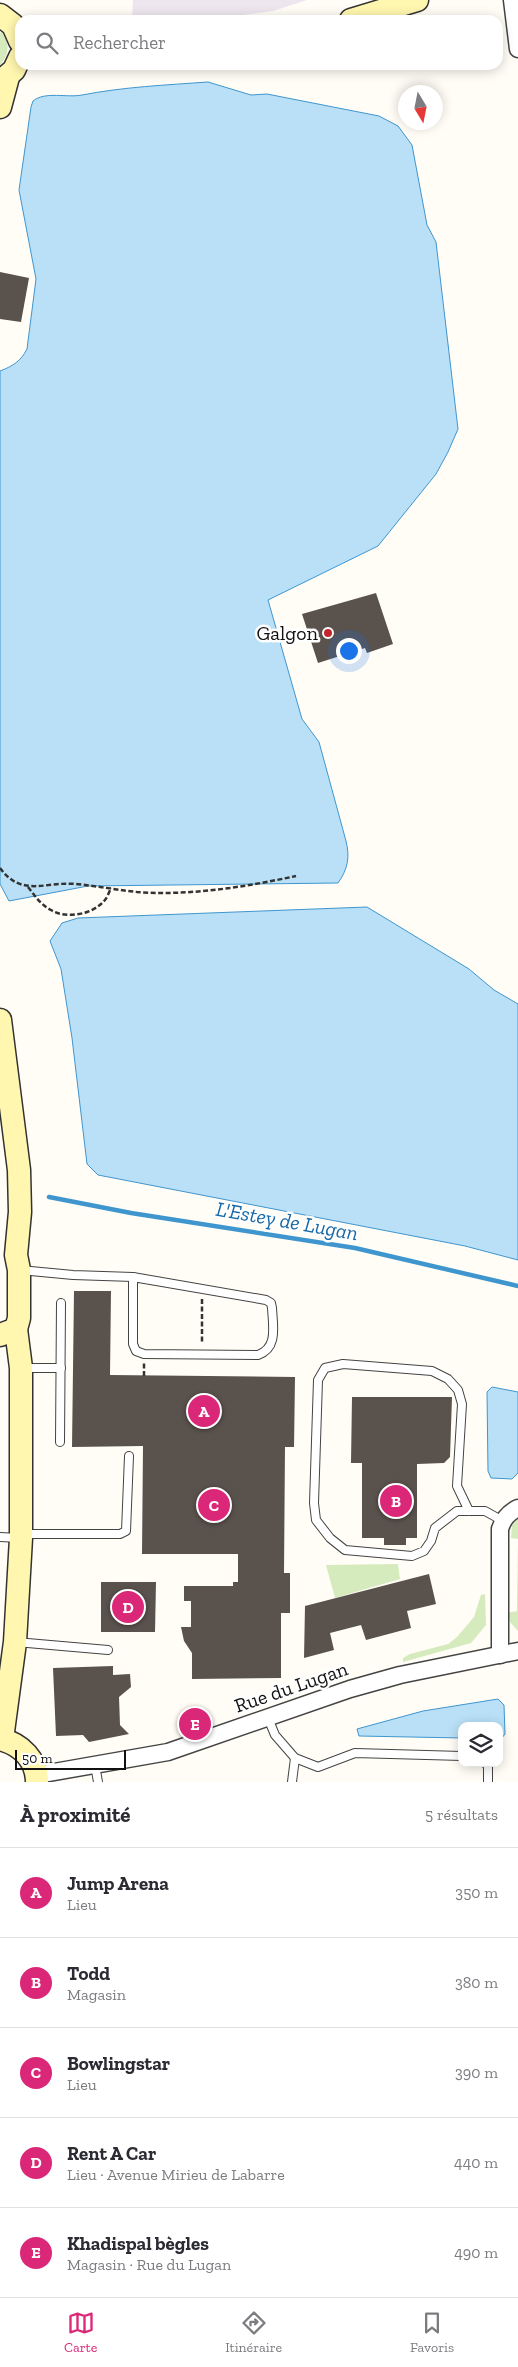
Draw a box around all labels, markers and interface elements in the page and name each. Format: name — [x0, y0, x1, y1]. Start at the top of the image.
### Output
search box — [15, 15, 503, 70]
icon: search — [33, 29, 61, 57]
text: Rechercher — [73, 31, 166, 54]
north arrow — [398, 85, 443, 130]
place label: Galgon — [257, 621, 319, 645]
marker: Galgon — [322, 627, 334, 639]
your location — [336, 638, 362, 664]
water label: L'Estey de Lugan — [214, 1196, 360, 1245]
pin: A — [188, 1392, 220, 1430]
pin: B — [380, 1482, 412, 1520]
pin: C — [198, 1486, 230, 1524]
pin: D — [112, 1588, 144, 1626]
street label: Rue du Lugan — [231, 1656, 351, 1718]
pin: E — [179, 1705, 211, 1743]
map controls — [458, 1722, 503, 1767]
button: layers — [458, 1722, 503, 1767]
scale bar — [15, 1747, 126, 1770]
text: 50 m — [22, 1750, 53, 1767]
text: À proximité — [20, 1802, 130, 1827]
text: 5 résultats — [425, 1805, 498, 1824]
text: Jump Arena — [67, 1872, 169, 1895]
text: A — [31, 1883, 42, 1902]
text: 350 m — [455, 1883, 498, 1902]
text: Lieu — [67, 1895, 97, 1914]
text: Todd — [67, 1962, 110, 1985]
text: B — [31, 1973, 41, 1992]
text: 380 m — [455, 1973, 498, 1992]
text: Magasin — [67, 1985, 126, 2004]
text: Bowlingstar — [67, 2052, 170, 2075]
text: C — [31, 2063, 41, 2082]
text: 390 m — [455, 2063, 498, 2082]
text: Lieu — [67, 2075, 97, 2094]
text: Rent A Car — [67, 2142, 156, 2165]
text: D — [30, 2153, 42, 2172]
text: 440 m — [454, 2153, 498, 2172]
text: Lieu · Avenue Mirieu de Labarre — [67, 2165, 285, 2184]
text: Khadispal bègles — [67, 2232, 209, 2255]
text: E — [31, 2243, 41, 2262]
text: 490 m — [454, 2243, 498, 2262]
text: Magasin · Rue du Lugan — [67, 2255, 231, 2274]
tab: Carte — [64, 2309, 97, 2356]
tab: Itinéraire — [225, 2309, 282, 2356]
tab: Favoris — [410, 2309, 454, 2356]

